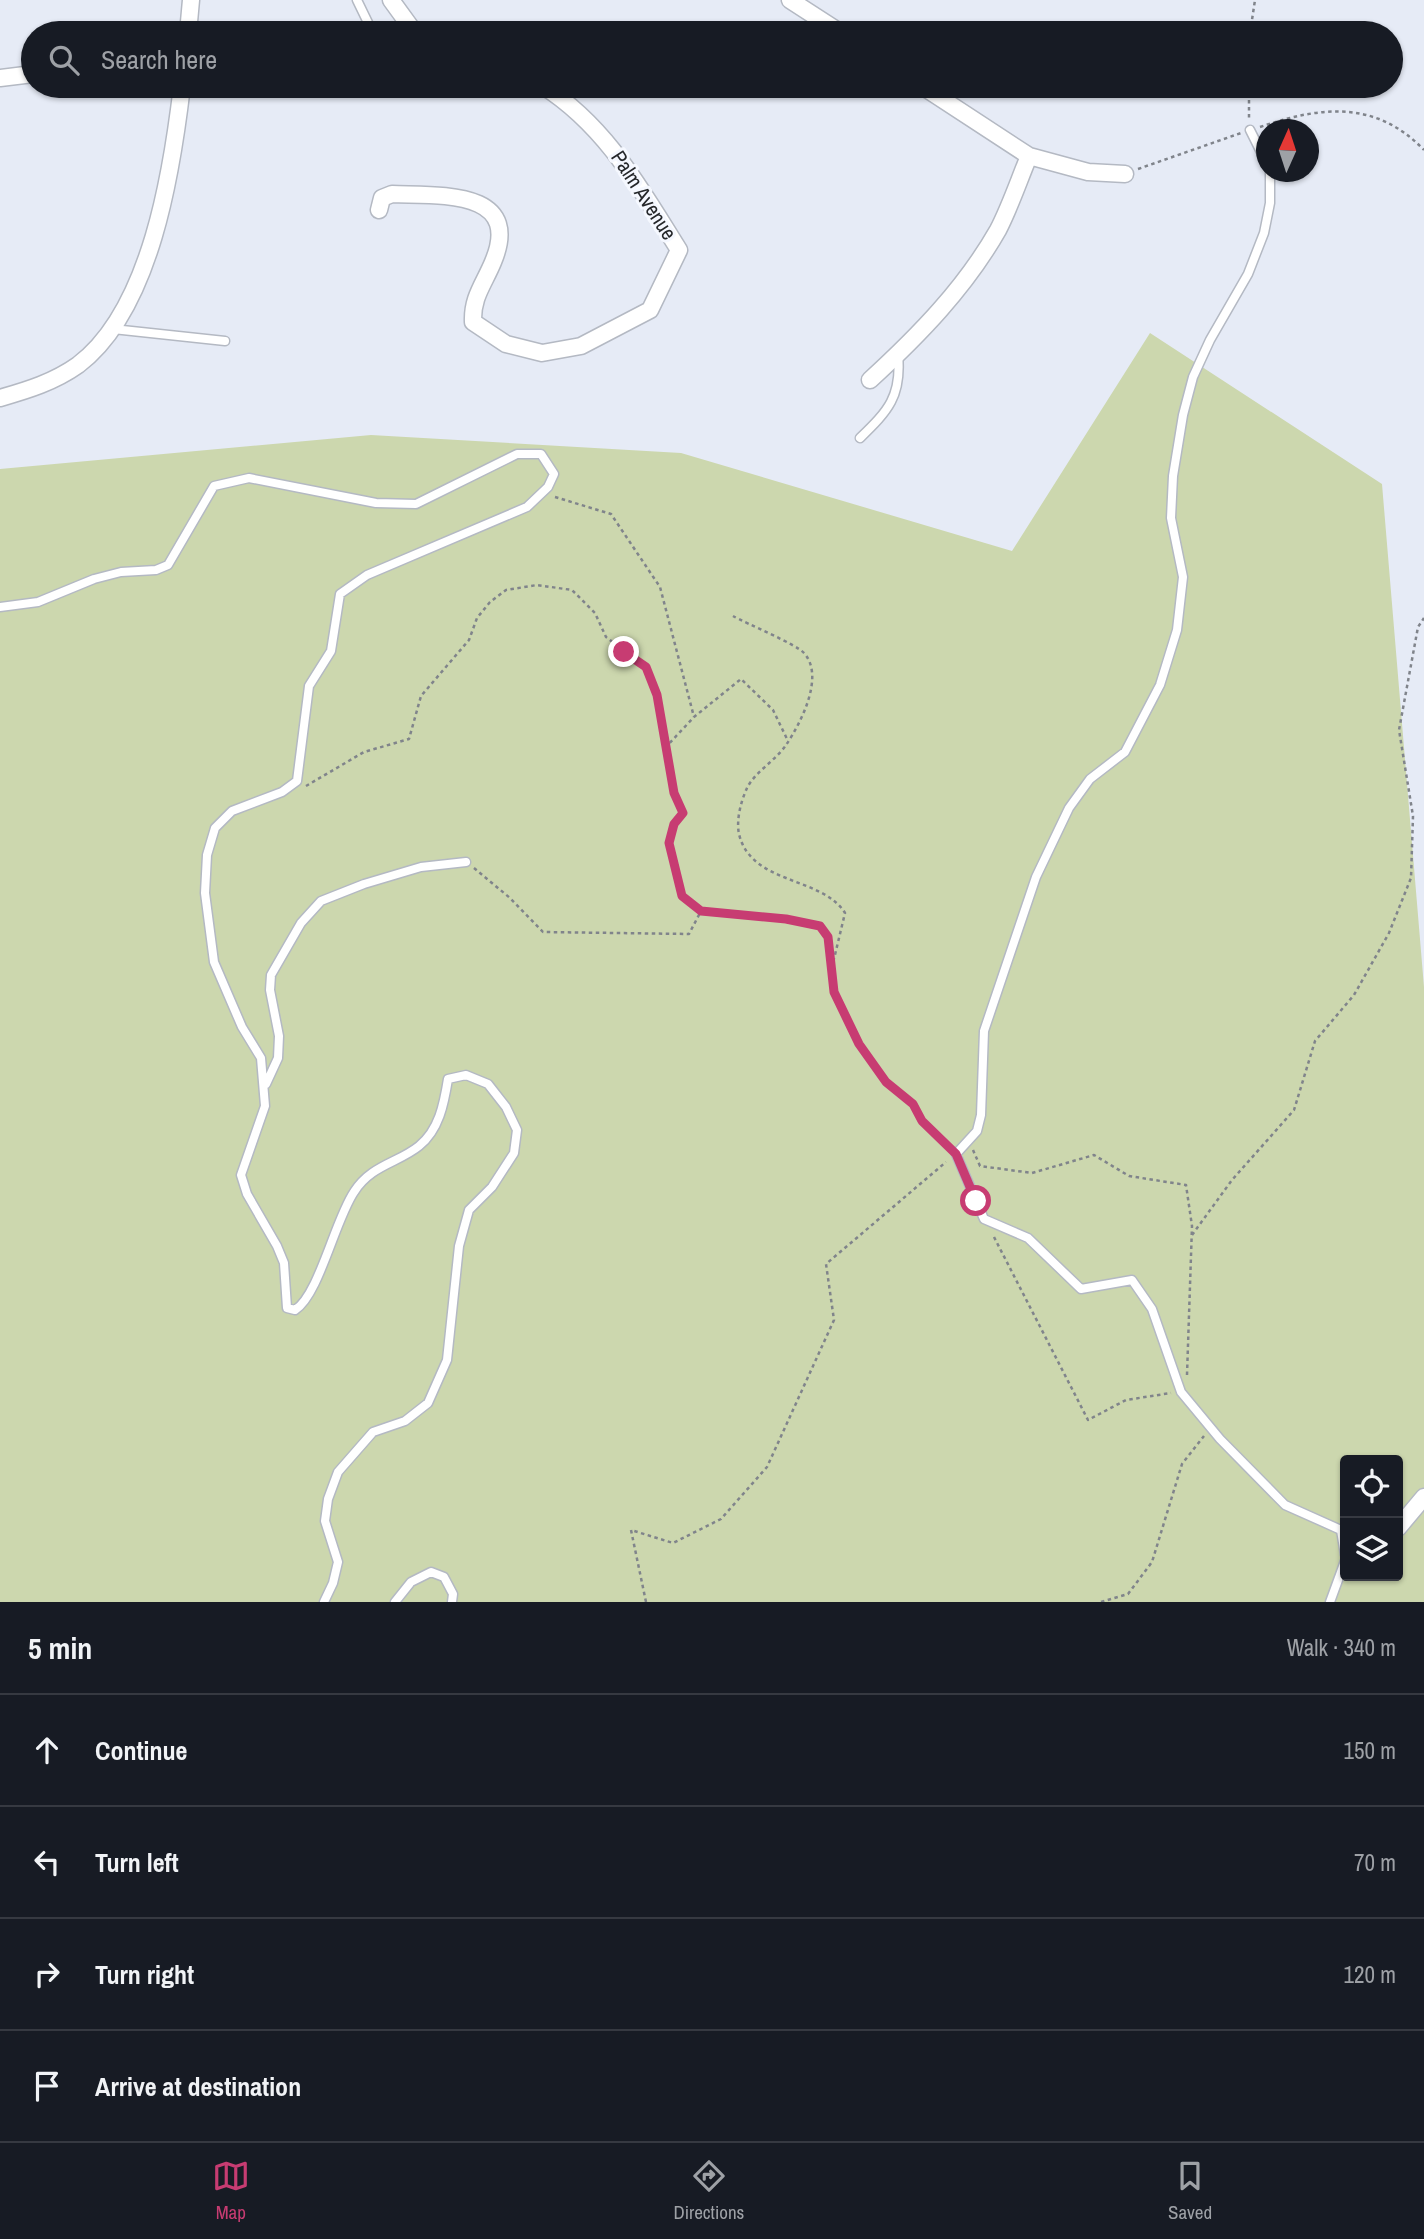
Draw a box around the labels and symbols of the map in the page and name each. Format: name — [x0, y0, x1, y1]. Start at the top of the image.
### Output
north arrow — [1256, 119, 1319, 182]
street label: Palm Avenue — [604, 145, 684, 245]
route end — [608, 636, 639, 667]
route start — [960, 1185, 991, 1216]

